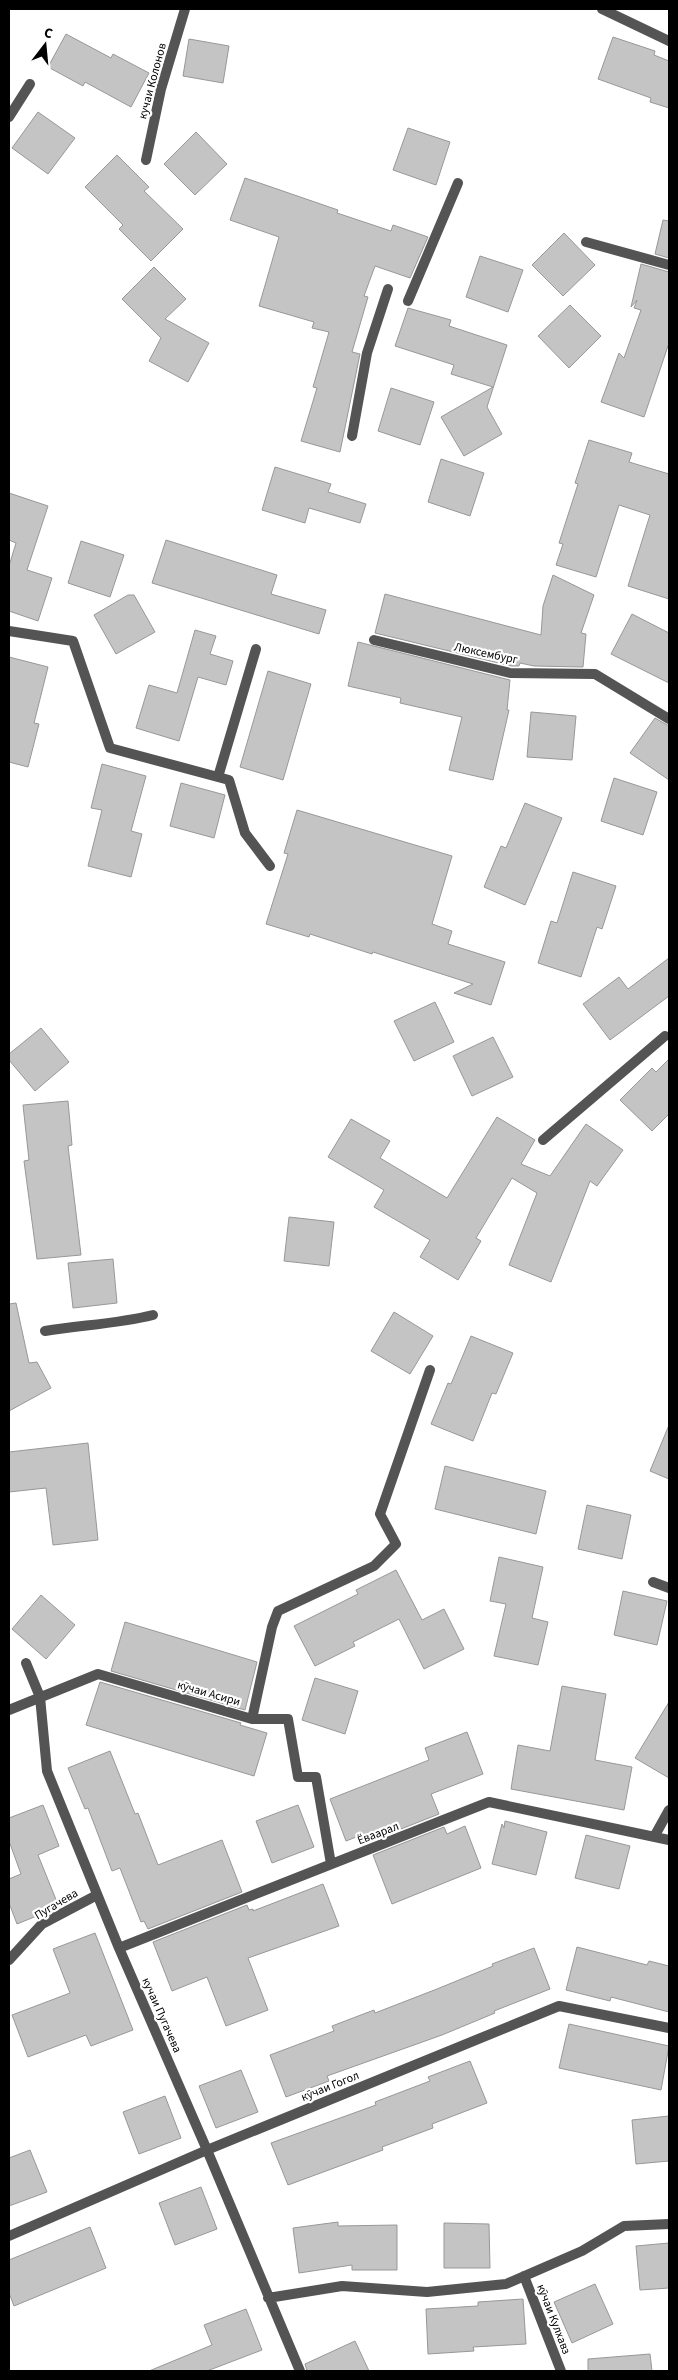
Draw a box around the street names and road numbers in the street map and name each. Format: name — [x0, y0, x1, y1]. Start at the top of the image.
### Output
street label: кучаи Колонов — [134, 41, 171, 121]
street label: Люксембург — [453, 638, 519, 669]
street label: кӯчаи Асири — [175, 1676, 242, 1711]
street label: Ёваарал — [355, 1818, 402, 1849]
street label: Пугачева — [31, 1885, 81, 1924]
street label: кучаи Пугачева — [137, 1975, 186, 2056]
street label: кӯчаи Гогол — [299, 2067, 362, 2106]
street label: кӯчаи Кулхавз — [532, 2282, 575, 2357]

